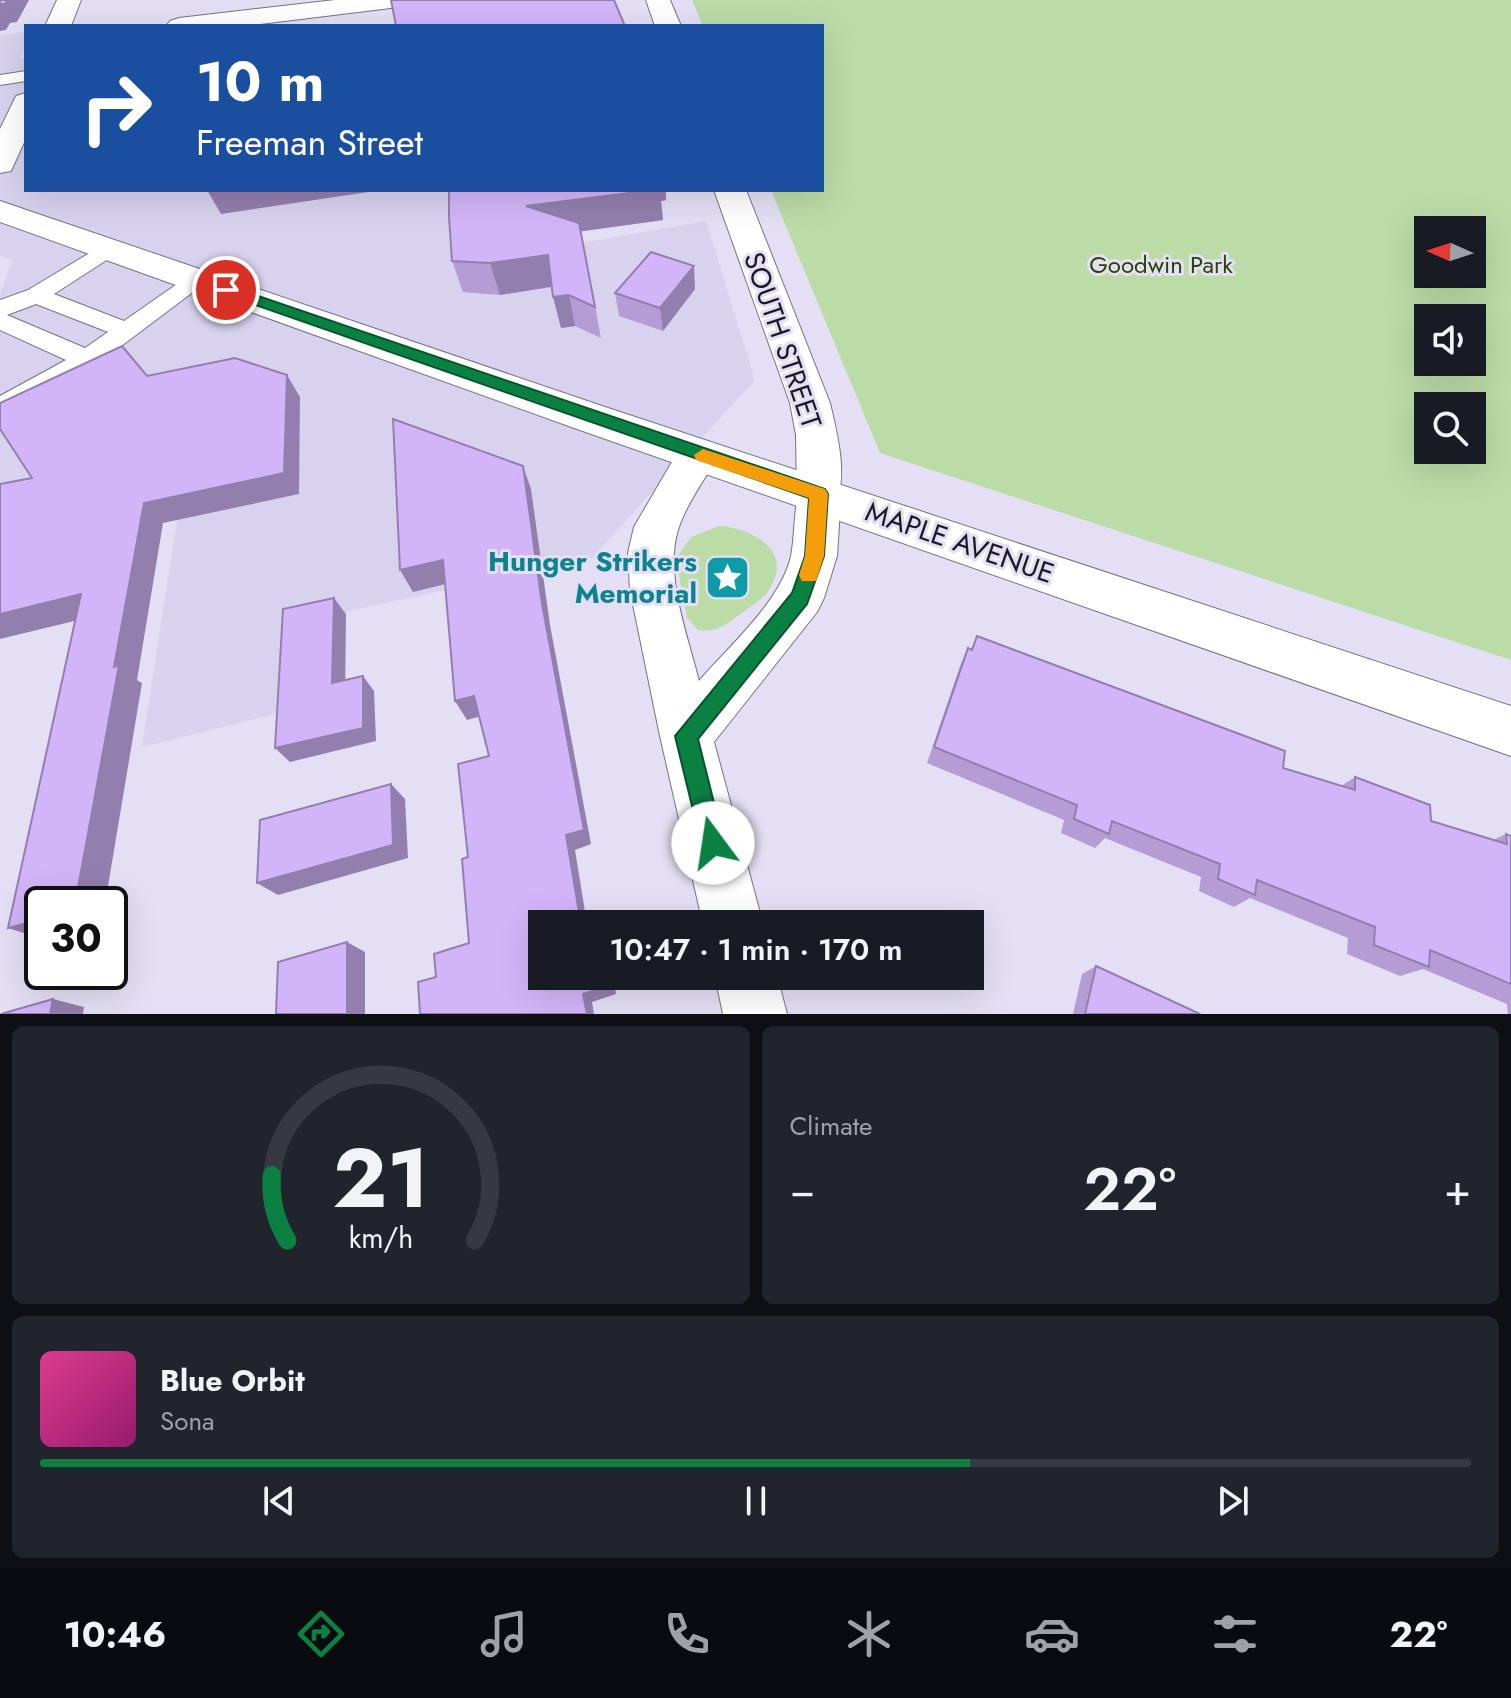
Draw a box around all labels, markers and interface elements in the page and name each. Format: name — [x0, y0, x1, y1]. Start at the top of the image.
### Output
text: 10 m — [196, 41, 324, 122]
icon: right — [64, 56, 168, 160]
text: Freeman Street — [196, 116, 423, 168]
north arrow — [1414, 216, 1486, 288]
map controls — [1414, 216, 1486, 464]
street label: SOUTH STREET — [733, 246, 832, 434]
park label: Goodwin Park — [1089, 247, 1233, 282]
pin — [192, 256, 260, 324]
icon: arrive — [204, 268, 248, 312]
button: sound — [1414, 304, 1486, 376]
button: search — [1414, 392, 1486, 464]
street label: MAPLE AVENUE — [860, 491, 1060, 594]
place label: Hunger Strikers Memorial — [488, 541, 697, 614]
place icon: Hunger Strikers Memorial — [704, 553, 752, 601]
position arrow — [671, 801, 755, 885]
speed limit sign: 30 — [24, 886, 128, 990]
text: 10:47 · 1 min · 170 m — [609, 928, 903, 971]
text: Climate — [790, 1107, 872, 1145]
text: 21 — [332, 1118, 429, 1238]
text: 22° — [1083, 1146, 1176, 1233]
text: − — [790, 1158, 815, 1222]
text: + — [1444, 1158, 1471, 1222]
text: km/h — [348, 1217, 413, 1259]
text: Blue Orbit — [160, 1359, 305, 1402]
text: Sona — [160, 1402, 215, 1440]
icon: previous — [257, 1479, 301, 1523]
icon: pause — [734, 1479, 778, 1523]
icon: next — [1211, 1479, 1255, 1523]
icon: directions — [293, 1606, 349, 1662]
icon: music — [476, 1606, 532, 1662]
icon: phone — [659, 1606, 715, 1662]
icon: climate — [841, 1606, 897, 1662]
icon: car — [1024, 1606, 1080, 1662]
icon: filters — [1207, 1606, 1263, 1662]
text: 10:46 — [63, 1608, 166, 1660]
text: 22° — [1390, 1608, 1448, 1660]

